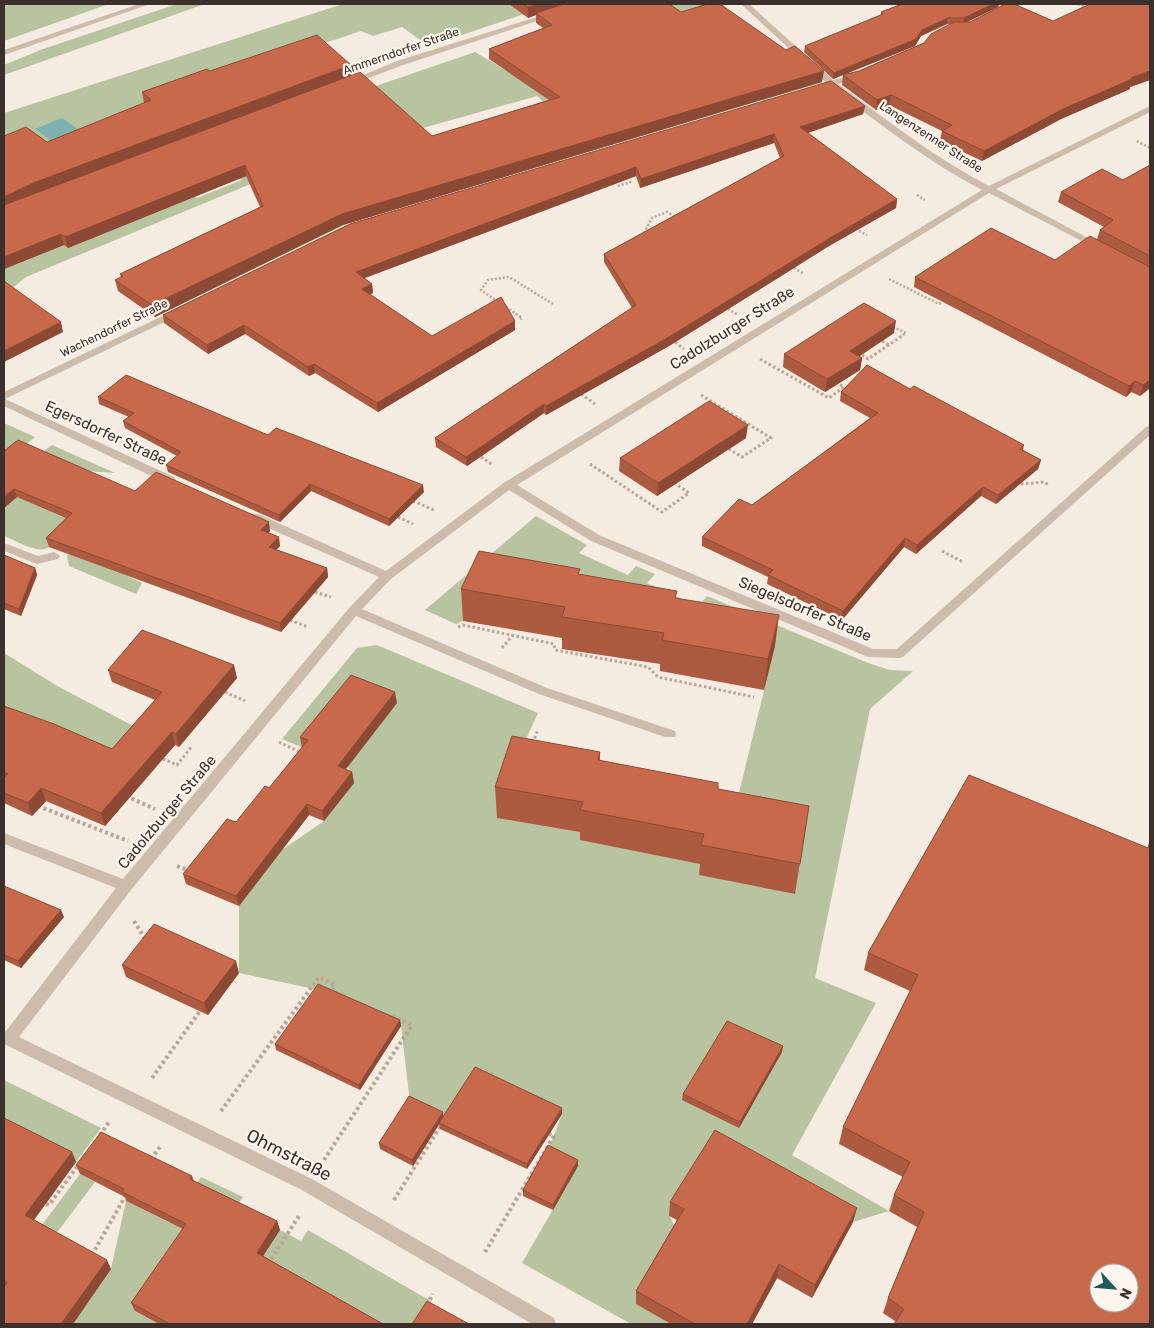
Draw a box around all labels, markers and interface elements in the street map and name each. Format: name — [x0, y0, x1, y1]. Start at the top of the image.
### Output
street label: Ammerndorfer Straße — [341, 24, 461, 77]
street label: Langenzenner Straße — [877, 98, 985, 176]
street label: Cadolzburger Straße — [666, 282, 798, 374]
street label: Wachendorfer Straße — [58, 296, 170, 360]
street label: Egersdorfer Straße — [42, 397, 170, 469]
street label: Siegelsdorfer Straße — [736, 573, 874, 645]
street label: Cadolzburger Straße — [114, 751, 220, 873]
street label: Ohmstraße — [243, 1124, 335, 1186]
north arrow — [1089, 1263, 1139, 1313]
text: N — [1115, 1285, 1135, 1302]

